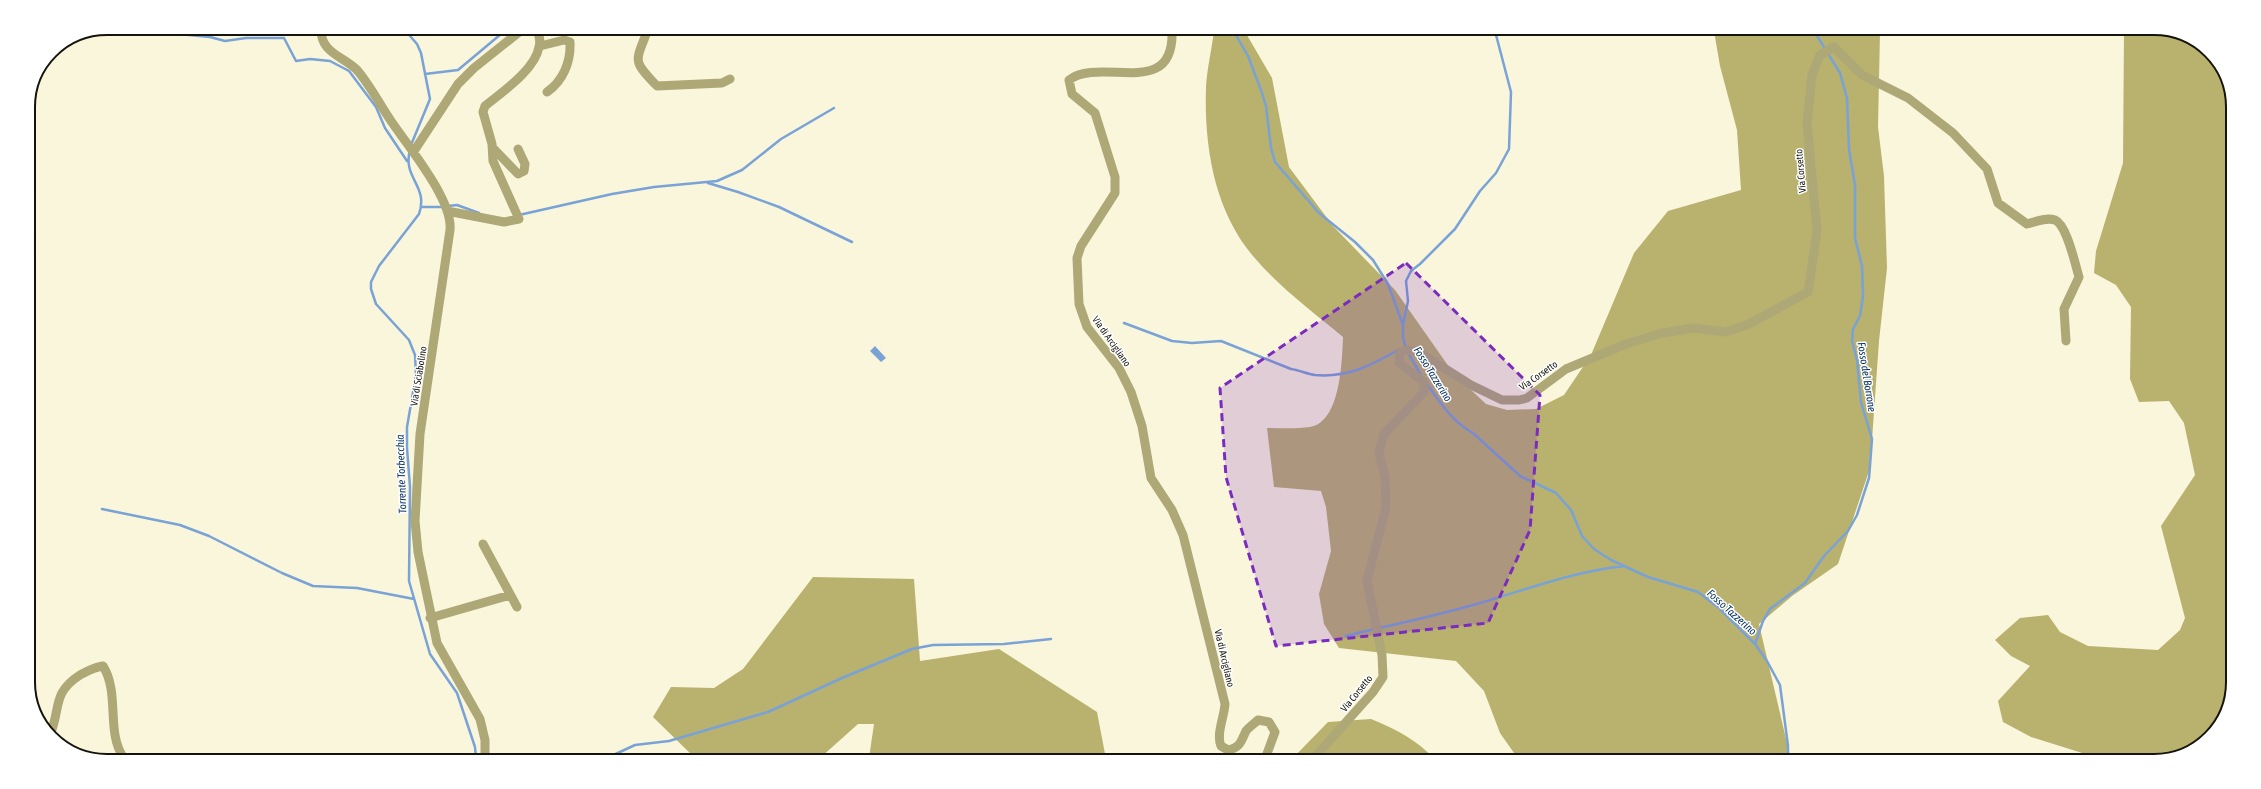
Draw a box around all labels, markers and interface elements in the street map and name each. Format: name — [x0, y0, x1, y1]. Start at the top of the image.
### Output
street label: Via Corsetto — [1793, 148, 1808, 193]
street label: Via di Arcigliano — [1090, 314, 1133, 369]
water label: Fosso del Borrone — [1856, 341, 1878, 413]
water label: Fosso Tazzerino — [1411, 344, 1455, 404]
street label: Via di Sciabolino — [408, 345, 429, 407]
street label: Via Corsetto — [1517, 358, 1560, 392]
water label: Torrente Torbecchia — [394, 434, 408, 514]
water label: Fosso Tazzerino — [1705, 587, 1759, 637]
street label: Via di Arcigliano — [1213, 628, 1237, 688]
street label: Via Corsetto — [1338, 673, 1375, 714]

